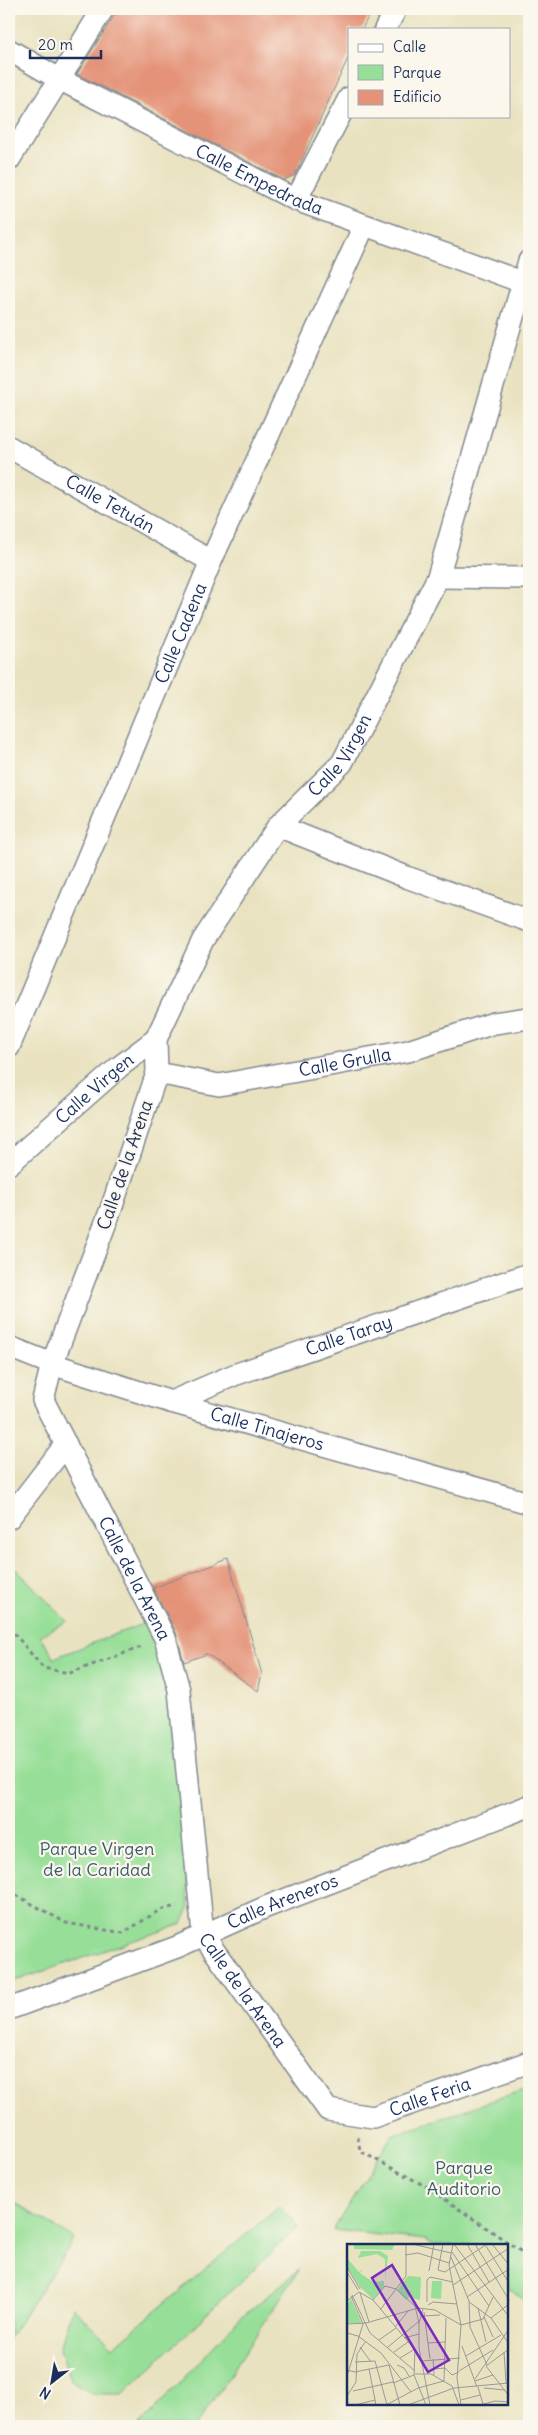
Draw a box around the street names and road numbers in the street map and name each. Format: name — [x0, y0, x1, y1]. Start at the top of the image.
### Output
street label: Calle Empedrada — [192, 139, 326, 220]
street label: Calle Tetuán — [61, 469, 159, 538]
street label: Calle Cadena — [149, 579, 212, 687]
street label: Calle Virgen — [303, 710, 376, 801]
street label: Calle Grulla — [297, 1042, 393, 1081]
street label: Calle Virgen — [50, 1048, 138, 1129]
street label: Calle de la Arena — [92, 1097, 158, 1233]
street label: Calle Taray — [302, 1310, 395, 1361]
street label: Calle Tinajeros — [208, 1402, 327, 1456]
street label: Calle de la Arena — [94, 1512, 176, 1644]
street label: Calle Areneros — [223, 1868, 341, 1934]
street label: Calle de la Arena — [194, 1928, 292, 2052]
street label: Calle Feria — [386, 2072, 474, 2121]

